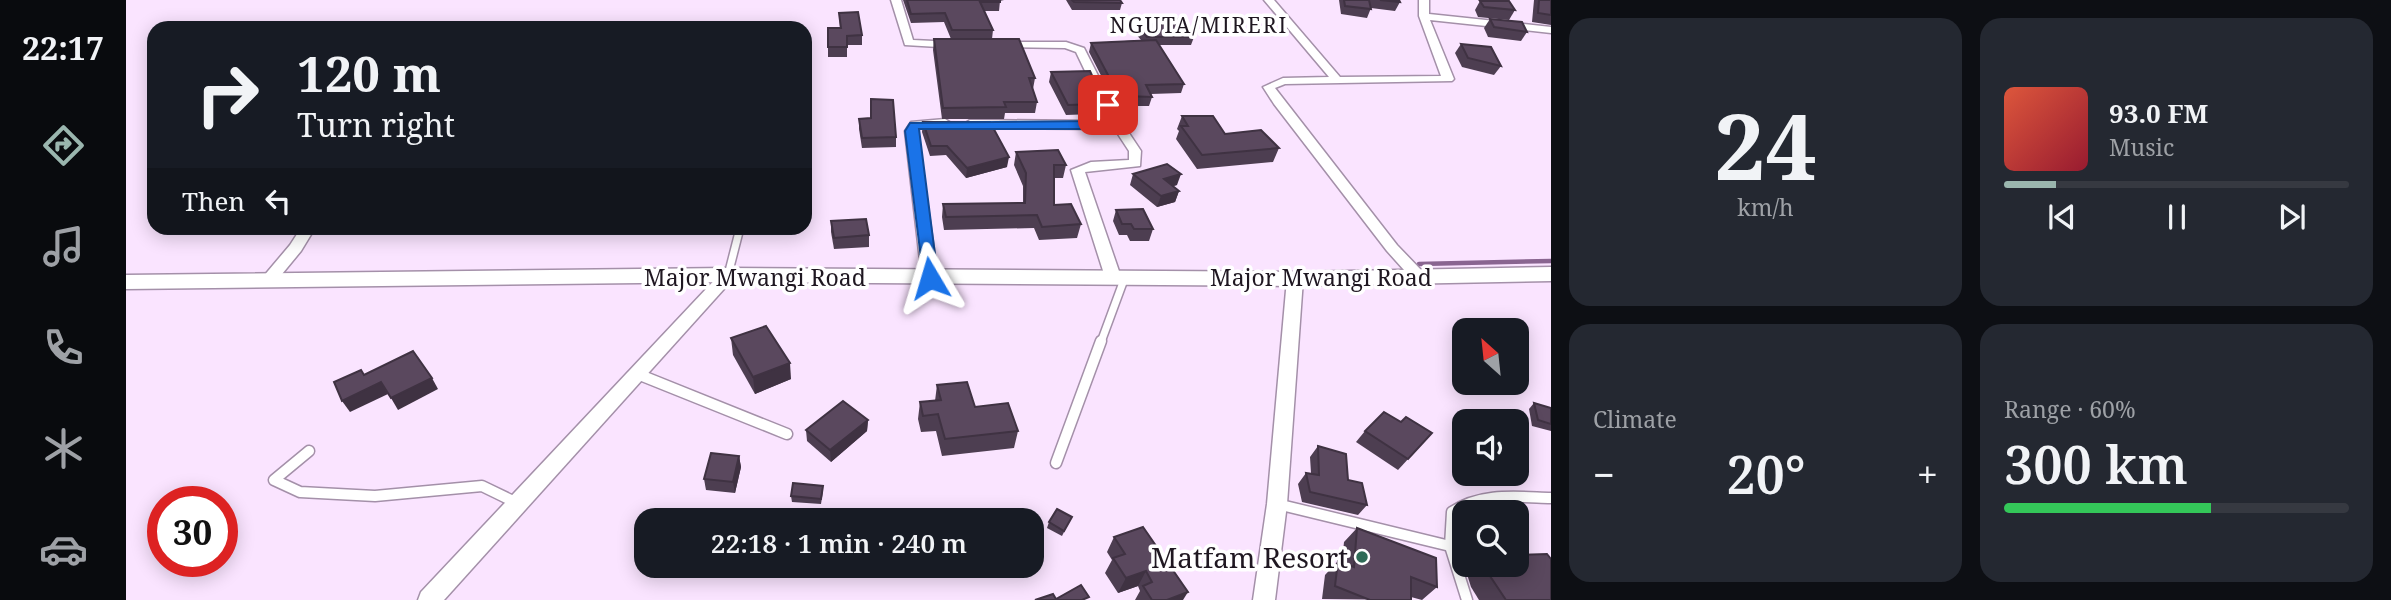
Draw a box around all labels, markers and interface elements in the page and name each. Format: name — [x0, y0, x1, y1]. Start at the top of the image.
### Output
district label: NGUTA/MIRERI — [1110, 11, 1288, 39]
text: 22:17 — [22, 26, 104, 69]
text: 120 m — [297, 40, 441, 106]
icon: right — [182, 49, 273, 140]
pin — [1078, 75, 1138, 135]
text: 24 — [1714, 83, 1817, 207]
icon: arrive — [1089, 86, 1127, 124]
text: 93.0 FM — [2109, 95, 2208, 131]
text: Turn right — [297, 103, 455, 146]
icon: directions — [39, 121, 88, 170]
text: Music — [2109, 131, 2174, 163]
icon: left — [259, 182, 297, 220]
text: Then — [182, 183, 245, 219]
text: km/h — [1737, 191, 1794, 223]
icon: previous — [2043, 198, 2081, 236]
icon: pause — [2158, 198, 2196, 236]
icon: next — [2273, 198, 2311, 236]
icon: music — [39, 222, 88, 271]
position arrow — [893, 241, 967, 315]
street label: Major Mwangi Road — [644, 261, 866, 293]
street label: Major Mwangi Road — [1210, 261, 1432, 293]
north arrow — [1452, 318, 1530, 396]
map controls — [1452, 318, 1529, 577]
icon: phone — [39, 323, 88, 372]
text: Range · 60% — [2004, 393, 2136, 425]
text: Climate — [1593, 403, 1677, 435]
button: sound — [1452, 409, 1529, 486]
icon: climate — [39, 424, 88, 473]
text: 300 km — [2004, 428, 2188, 499]
text: 20° — [1726, 438, 1806, 509]
text: − — [1593, 448, 1615, 500]
text: + — [1917, 448, 1938, 500]
speed limit sign: 30 — [147, 486, 238, 577]
button: search — [1452, 500, 1529, 577]
icon: car — [39, 525, 88, 574]
text: 22:18 · 1 min · 240 m — [711, 525, 967, 561]
place label: Matfam Resort — [1151, 538, 1348, 576]
marker: Matfam Resort — [1354, 549, 1370, 565]

